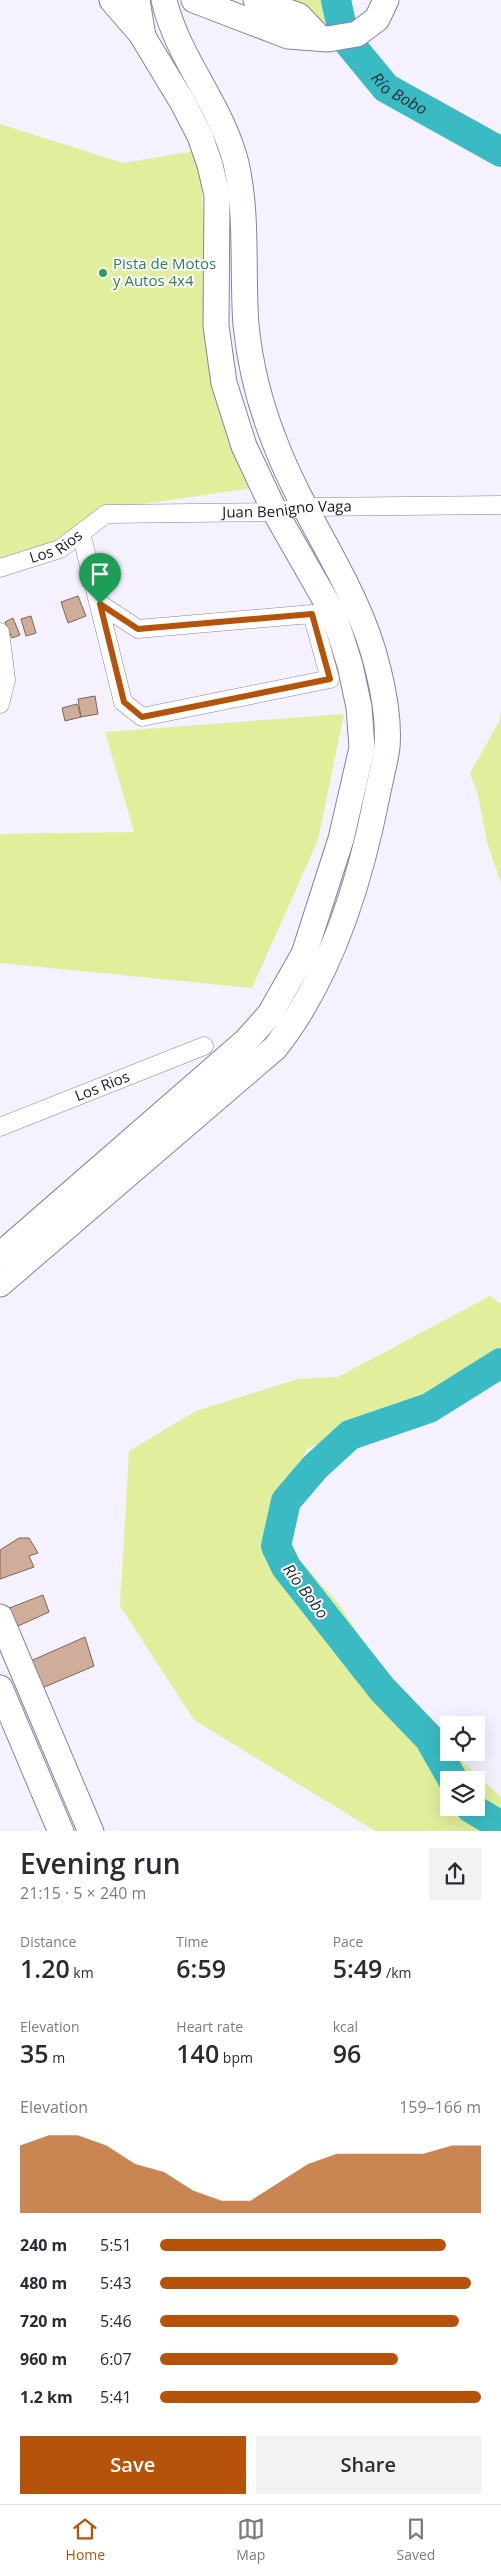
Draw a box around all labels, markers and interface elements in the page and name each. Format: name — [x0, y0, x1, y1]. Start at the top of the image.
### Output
water label: Río Bobo — [366, 67, 431, 120]
place label: Pista de Motos y Autos 4x4 — [113, 253, 216, 290]
marker: Pista de Motos y Autos 4x4 — [97, 267, 109, 279]
street label: Juan Benigno Vaga — [220, 496, 352, 522]
street label: Los Rios — [27, 525, 86, 567]
pin — [79, 553, 121, 604]
icon: arrive — [86, 560, 114, 588]
street label: Los Rios — [72, 1066, 132, 1105]
water label: Río Bobo — [278, 1559, 334, 1623]
map controls — [440, 1716, 485, 1816]
button: locate — [440, 1716, 485, 1761]
button: layers — [440, 1771, 485, 1816]
text: Evening run — [20, 1844, 181, 1882]
button: share — [429, 1848, 481, 1900]
text: 21:15 · 5 × 240 m — [20, 1882, 146, 1904]
text: Distance — [20, 1932, 76, 1951]
text: Time — [176, 1932, 208, 1951]
text: Pace — [333, 1932, 363, 1951]
text: 1.20 — [20, 1951, 70, 1985]
text: 6:59 — [176, 1951, 226, 1985]
text: 5:49 — [333, 1951, 382, 1985]
text: km — [70, 1963, 94, 1982]
text: /km — [382, 1963, 411, 1982]
text: Elevation — [20, 2017, 79, 2036]
text: Heart rate — [176, 2017, 243, 2036]
text: kcal — [333, 2017, 358, 2036]
text: 35 — [20, 2036, 49, 2070]
text: 140 — [176, 2036, 219, 2070]
text: 96 — [333, 2036, 361, 2070]
text: m — [49, 2048, 65, 2067]
text: bpm — [219, 2048, 253, 2067]
text: Elevation — [20, 2096, 88, 2118]
text: 159–166 m — [399, 2096, 481, 2118]
text: 240 m — [20, 2234, 67, 2256]
text: 5:51 — [100, 2234, 132, 2256]
text: 480 m — [20, 2272, 67, 2294]
text: 5:43 — [100, 2272, 132, 2294]
text: 720 m — [20, 2310, 67, 2332]
text: 5:46 — [100, 2310, 132, 2332]
text: 960 m — [20, 2348, 67, 2370]
text: 6:07 — [100, 2348, 132, 2370]
text: 1.2 km — [20, 2386, 73, 2408]
text: 5:41 — [100, 2386, 132, 2408]
button: Save — [20, 2436, 246, 2494]
button: Share — [256, 2436, 481, 2494]
tab: Home — [66, 2515, 105, 2564]
tab: Map — [236, 2515, 265, 2564]
tab: Saved — [396, 2515, 435, 2564]

